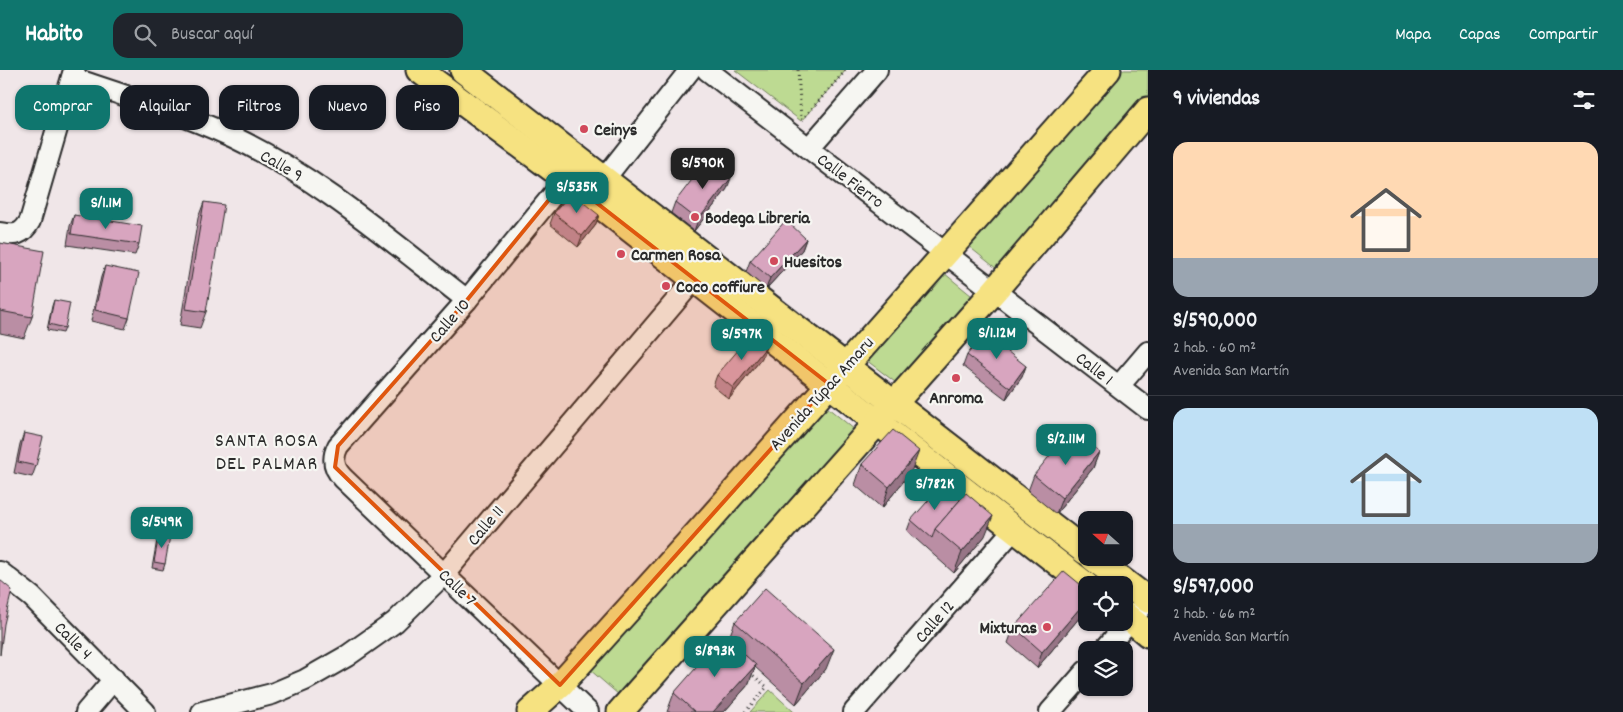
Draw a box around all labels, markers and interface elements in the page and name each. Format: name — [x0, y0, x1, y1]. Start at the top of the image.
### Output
search box — [113, 13, 463, 58]
text: Habito — [25, 18, 83, 52]
icon: search — [131, 21, 159, 49]
text: Buscar aquí — [171, 22, 253, 49]
text: Mapa — [1395, 23, 1431, 48]
text: Capas — [1459, 23, 1501, 48]
text: Compartir — [1529, 23, 1598, 48]
chip: Comprar — [15, 85, 110, 130]
chip: Alquilar — [120, 85, 209, 130]
chip: Filtros — [219, 85, 299, 130]
chip: Nuevo — [309, 85, 386, 130]
chip: Piso — [396, 85, 459, 130]
text: 9 viviendas — [1173, 85, 1260, 115]
icon: filters — [1570, 86, 1598, 114]
place label: Ceinys — [594, 119, 638, 144]
marker: Ceinys — [578, 123, 590, 135]
street label: Calle 9 — [254, 145, 307, 190]
pin: S/590K — [662, 148, 744, 190]
street label: Calle Fierro — [811, 148, 888, 216]
text: S/590K — [682, 152, 724, 175]
pin: S/535K — [536, 172, 618, 214]
icon: home — [1341, 175, 1431, 265]
text: S/535K — [557, 176, 597, 199]
pin: S/1.1M — [65, 188, 147, 230]
text: S/1.1M — [91, 192, 121, 215]
place label: Bodega Libreria — [705, 207, 810, 232]
marker: Bodega Libreria — [689, 211, 701, 223]
place label: Carmen Rosa — [631, 244, 721, 269]
marker: Carmen Rosa — [615, 248, 627, 260]
place label: Huesitos — [784, 251, 842, 276]
marker: Huesitos — [768, 255, 780, 267]
place label: Coco coffiure — [676, 276, 765, 301]
marker: Coco coffiure — [660, 280, 672, 292]
street label: Calle 10 — [424, 294, 477, 349]
text: S/590,000 — [1173, 307, 1257, 337]
pin: S/597K — [701, 318, 783, 361]
pin: S/1.12M — [951, 318, 1043, 360]
text: S/1.12M — [978, 322, 1016, 345]
text: S/597K — [722, 323, 762, 346]
street label: Avenida Túpac Amaru — [765, 332, 881, 457]
text: 2 hab. · 60 m² — [1173, 337, 1256, 360]
street label: Calle 1 — [1069, 347, 1118, 393]
text: Avenida San Martín — [1173, 360, 1289, 383]
marker: Anroma — [950, 372, 962, 384]
place label: Anroma — [929, 387, 983, 412]
pin: S/2.11M — [1020, 424, 1112, 466]
district label: SANTA ROSA DEL PALMAR — [215, 428, 319, 479]
text: S/2.11M — [1047, 428, 1085, 451]
icon: home — [1341, 440, 1431, 530]
pin: S/782K — [894, 468, 976, 511]
text: S/782K — [916, 473, 954, 496]
street label: Calle 11 — [463, 501, 511, 552]
pin: S/549K — [121, 506, 203, 549]
text: S/549K — [142, 511, 182, 534]
north arrow — [1078, 511, 1132, 566]
map controls — [1078, 511, 1133, 696]
street label: Calle 7 — [431, 564, 481, 613]
text: S/597,000 — [1173, 573, 1254, 603]
button: locate — [1078, 576, 1133, 631]
street label: Calle 12 — [910, 596, 962, 650]
text: 2 hab. · 66 m² — [1173, 603, 1255, 626]
street label: Calle 4 — [47, 617, 97, 667]
place label: Mixturas — [979, 617, 1037, 642]
marker: Mixturas — [1041, 621, 1053, 633]
text: Avenida San Martín — [1173, 626, 1289, 649]
pin: S/893K — [674, 636, 756, 678]
text: S/893K — [695, 640, 735, 663]
button: layers — [1078, 641, 1133, 696]

